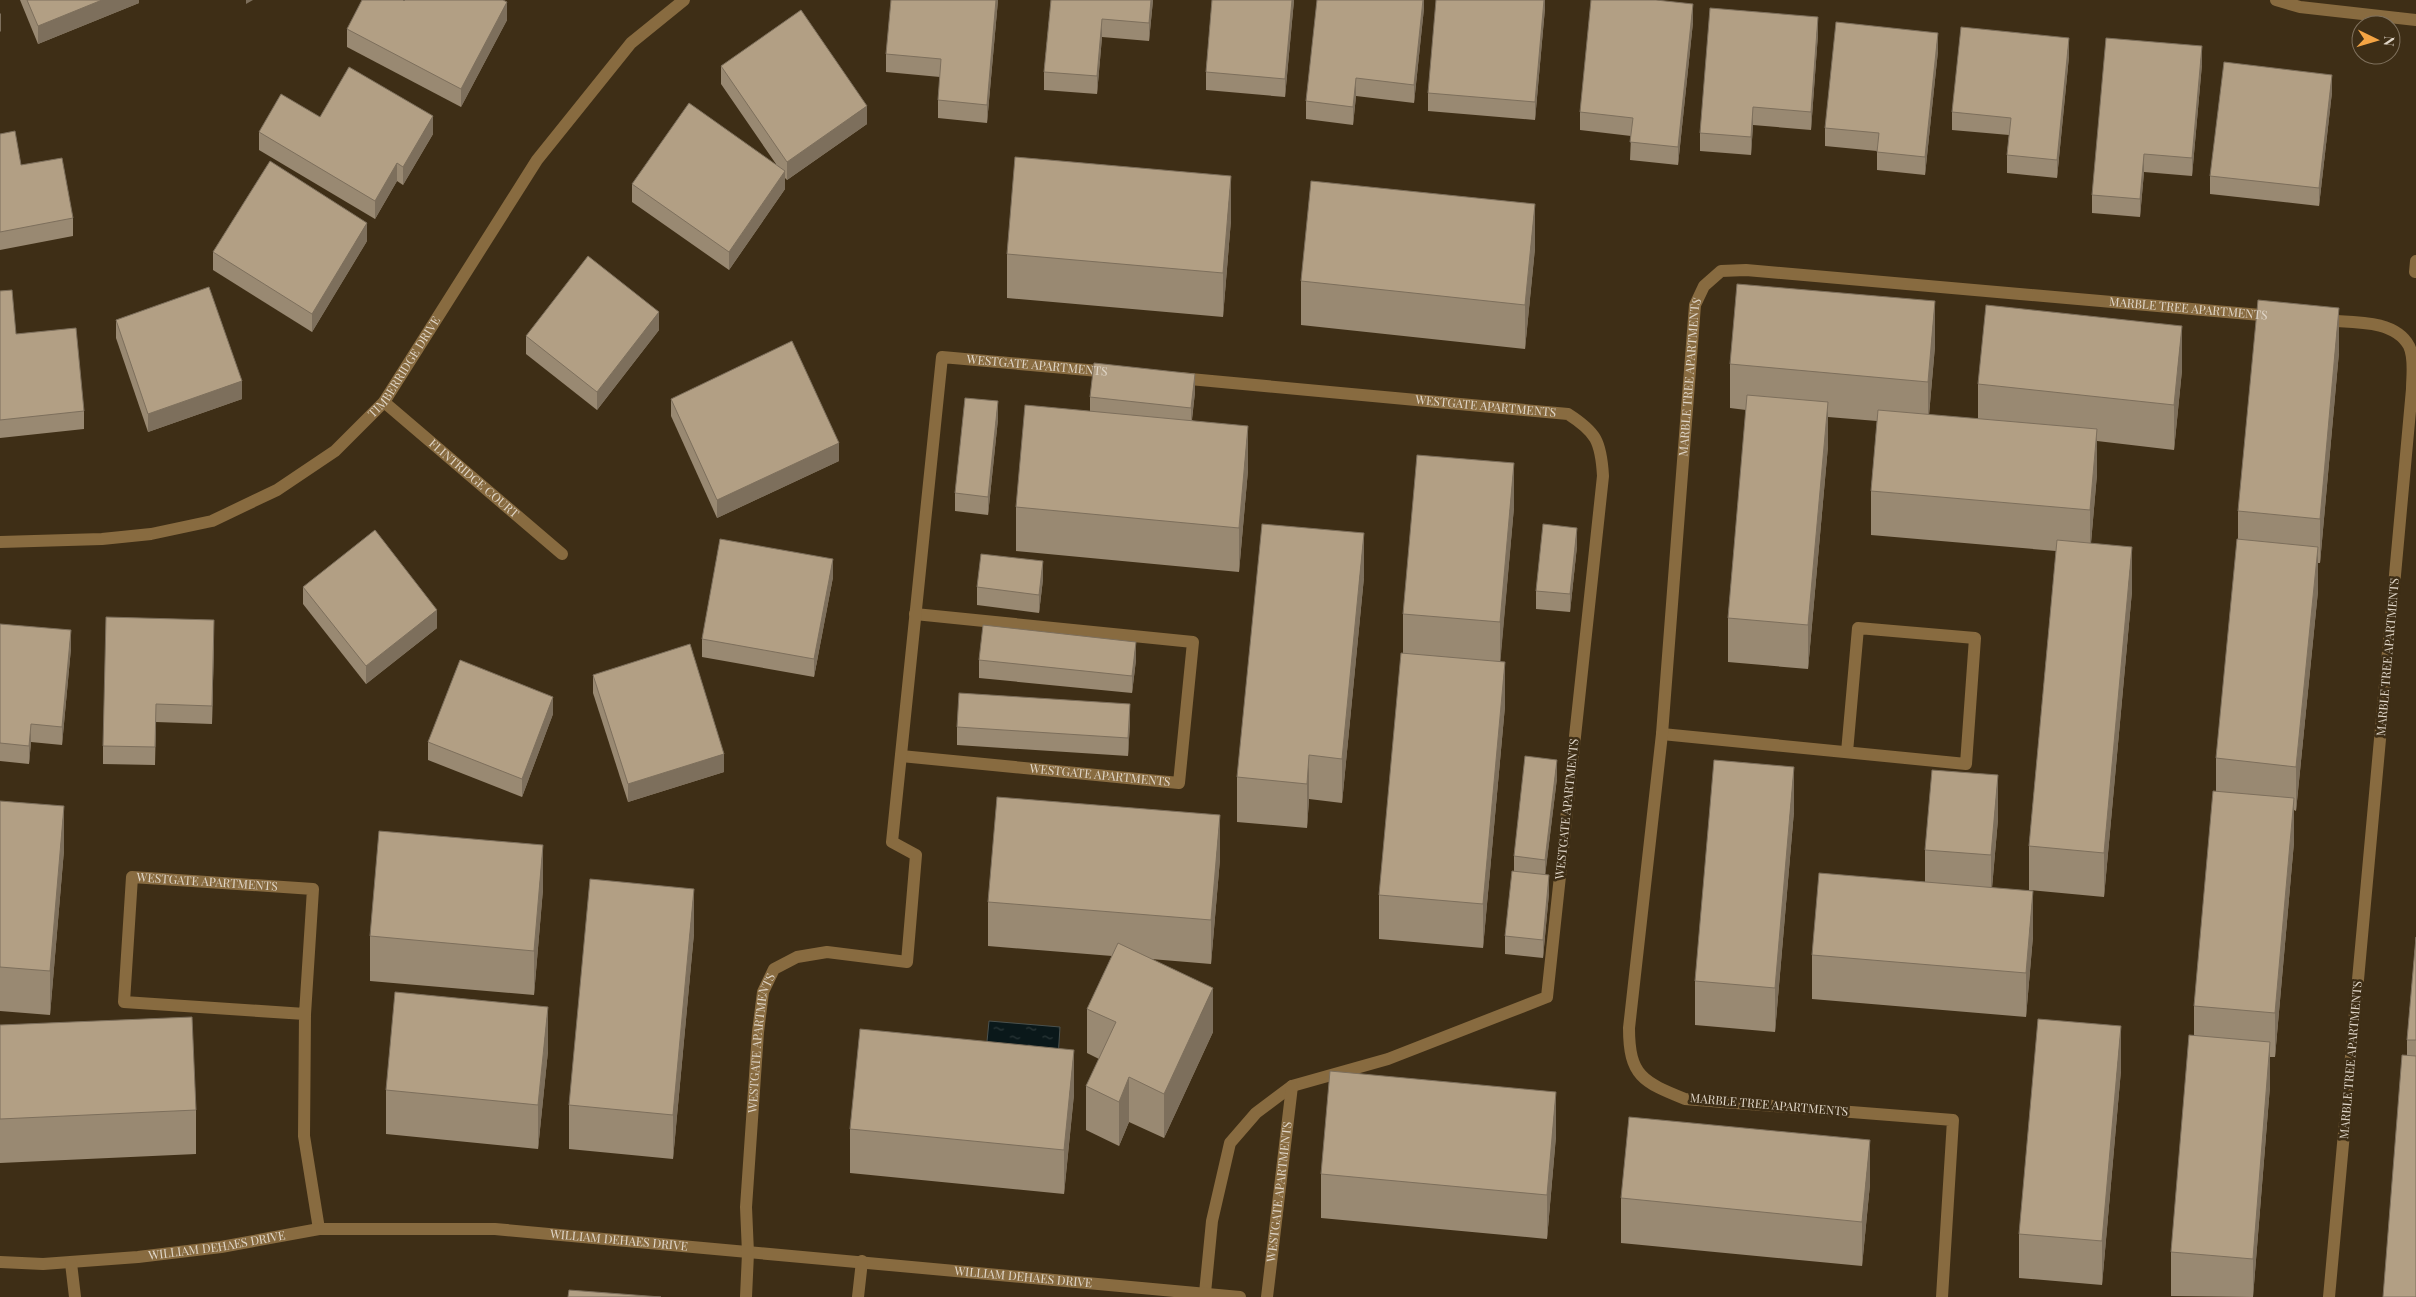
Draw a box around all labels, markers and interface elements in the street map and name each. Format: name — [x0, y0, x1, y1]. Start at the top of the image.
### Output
north arrow — [2351, 15, 2401, 65]
text: N — [2380, 35, 2399, 47]
street label: MARBLE TREE APARTMENTS — [2109, 293, 2268, 323]
street label: MARBLE TREE APARTMENTS — [1674, 295, 1704, 457]
street label: TIMBERRIDGE DRIVE — [364, 313, 443, 421]
street label: WESTGATE APARTMENTS — [965, 350, 1108, 379]
street label: WESTGATE APARTMENTS — [1414, 391, 1557, 420]
street label: FLINTRIDGE COURT — [426, 435, 523, 521]
street label: MARBLE TREE APARTMENTS — [2372, 577, 2402, 737]
street label: WESTGATE APARTMENTS — [1551, 738, 1581, 881]
street label: WESTGATE APARTMENTS — [1028, 759, 1171, 789]
street label: WESTGATE APARTMENTS — [135, 868, 278, 894]
street label: WESTGATE APARTMENTS — [743, 970, 778, 1114]
street label: MARBLE TREE APARTMENTS — [2335, 980, 2365, 1140]
street label: MARBLE TREE APARTMENTS — [1689, 1089, 1849, 1119]
street label: WESTGATE APARTMENTS — [1262, 1120, 1295, 1264]
street label: WILLIAM DEHAES DRIVE — [548, 1225, 689, 1254]
street label: WILLIAM DEHAES DRIVE — [146, 1226, 286, 1263]
street label: WILLIAM DEHAES DRIVE — [953, 1262, 1093, 1290]

